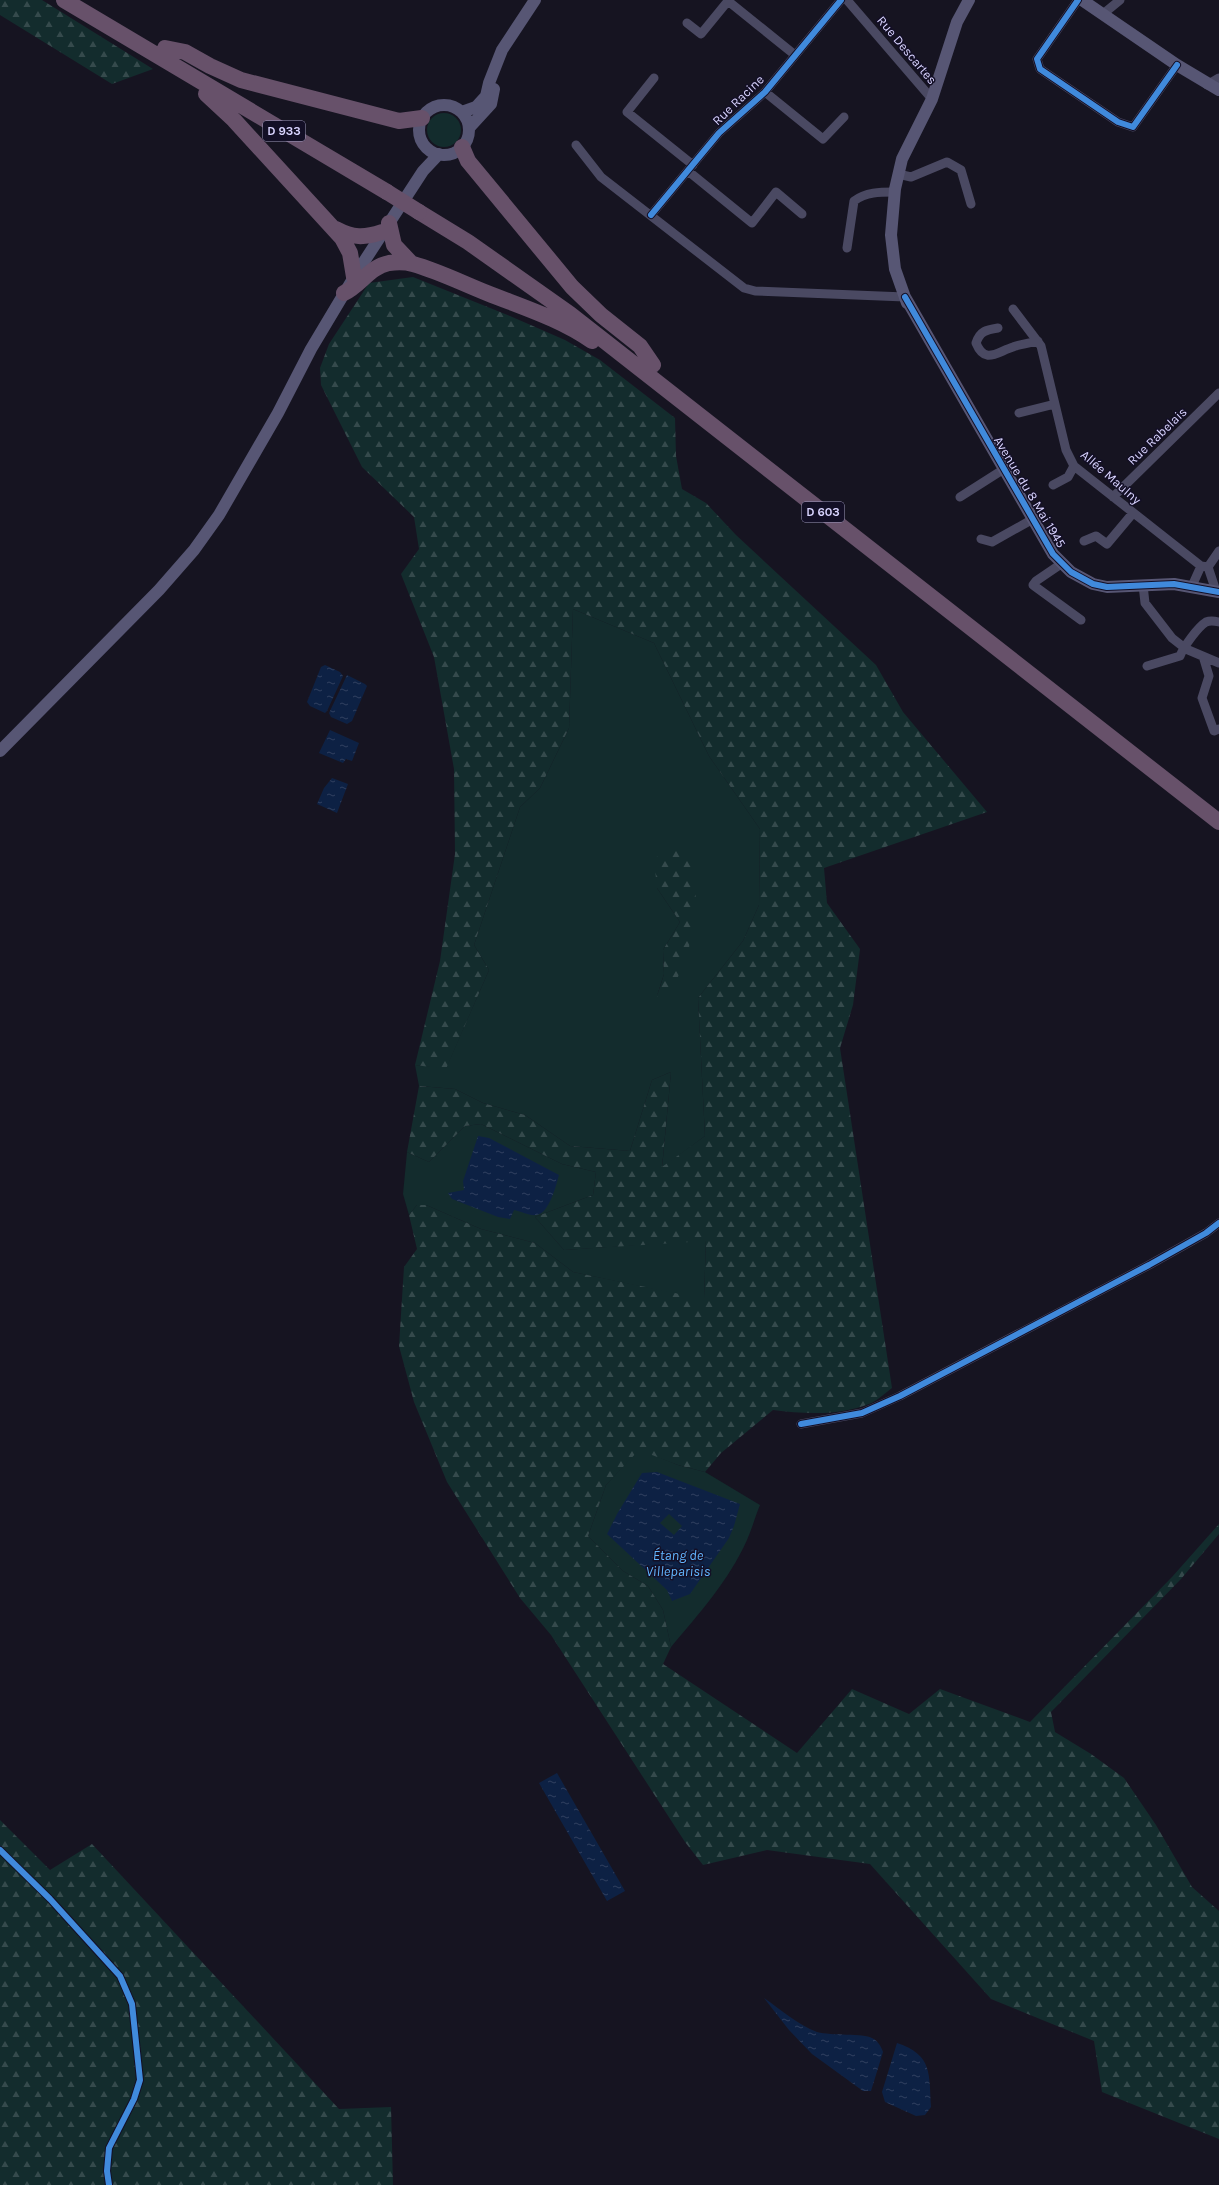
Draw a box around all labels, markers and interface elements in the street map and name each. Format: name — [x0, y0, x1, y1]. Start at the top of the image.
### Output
street label: Rue Descartes — [874, 13, 940, 87]
street label: Rue Racine — [709, 72, 767, 128]
road number: D 933 — [263, 121, 305, 141]
street label: Rue Rabelais — [1124, 404, 1190, 468]
street label: Avenue du 8 Mai 1945 — [991, 434, 1069, 550]
street label: Allée Maulny — [1078, 447, 1144, 507]
road number: D 603 — [802, 502, 844, 522]
water label: Étang de Villeparisis — [646, 1547, 711, 1580]

